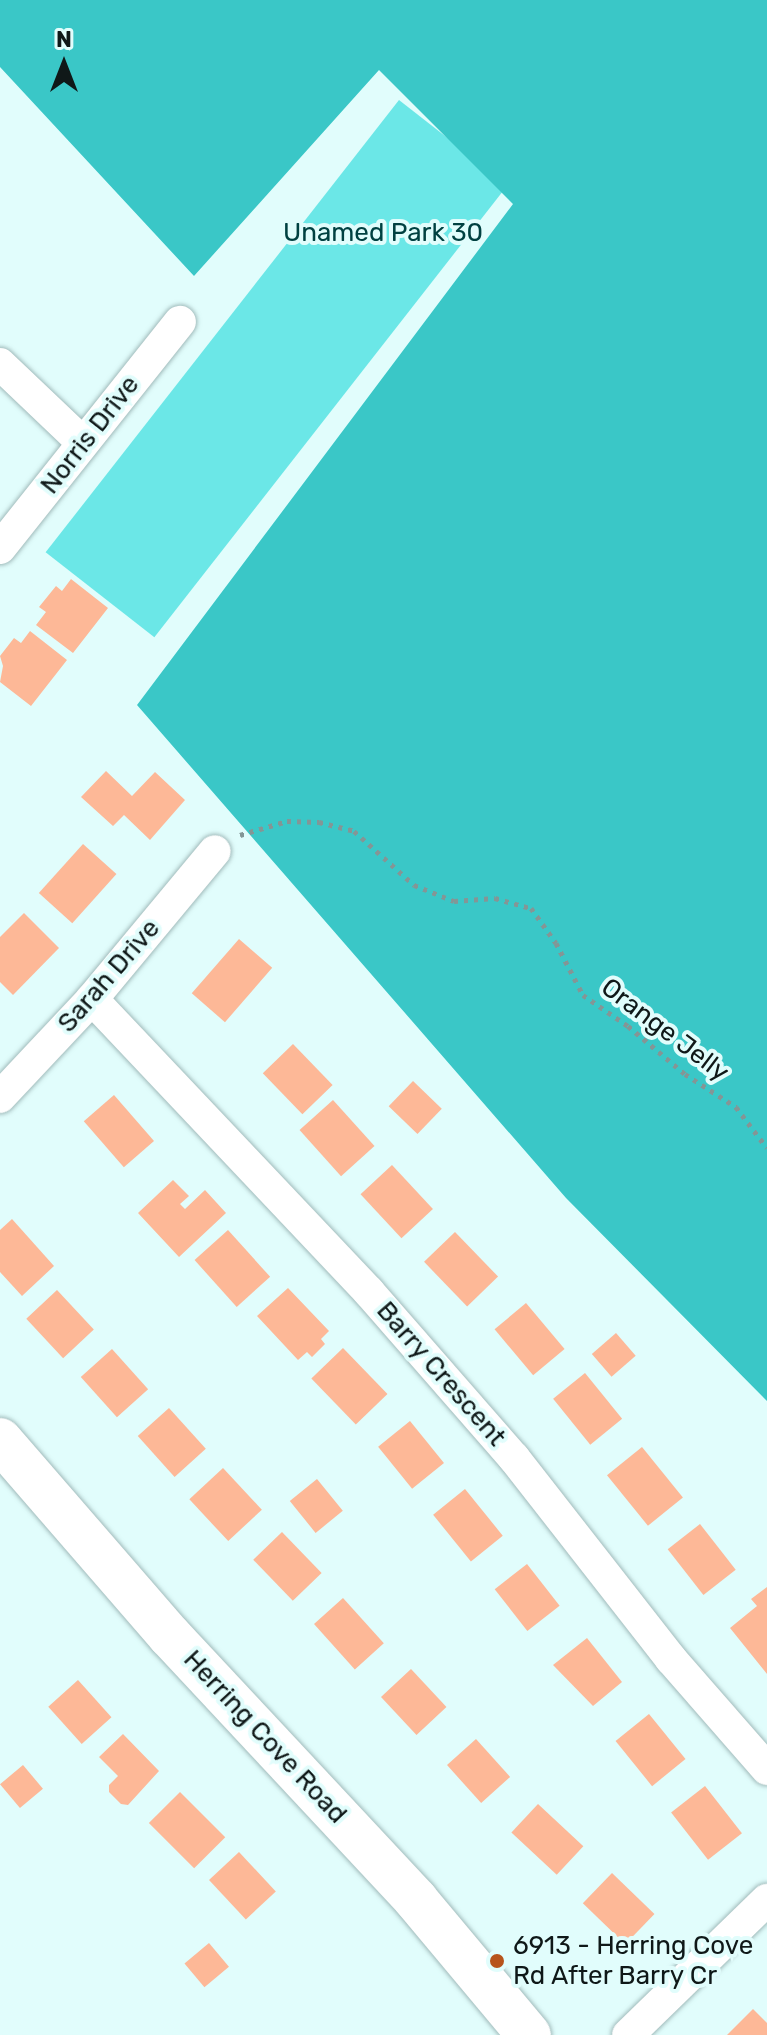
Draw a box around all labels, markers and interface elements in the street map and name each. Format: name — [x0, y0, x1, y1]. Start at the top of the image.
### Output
north arrow — [24, 24, 104, 104]
text: N — [56, 26, 72, 53]
park label: Unamed Park 30 — [283, 217, 483, 249]
street label: Norris Drive — [34, 370, 146, 500]
street label: Sarah Drive — [52, 913, 166, 1039]
street label: Orange Jelly — [595, 972, 735, 1088]
street label: Barry Crescent — [370, 1295, 512, 1453]
street label: Herring Cove Road — [177, 1644, 353, 1830]
place label: 6913 - Herring Cove Rd After Barry Cr — [513, 1930, 753, 1992]
marker: 6913 - Herring Cove Rd After Barry Cr — [488, 1952, 506, 1970]

